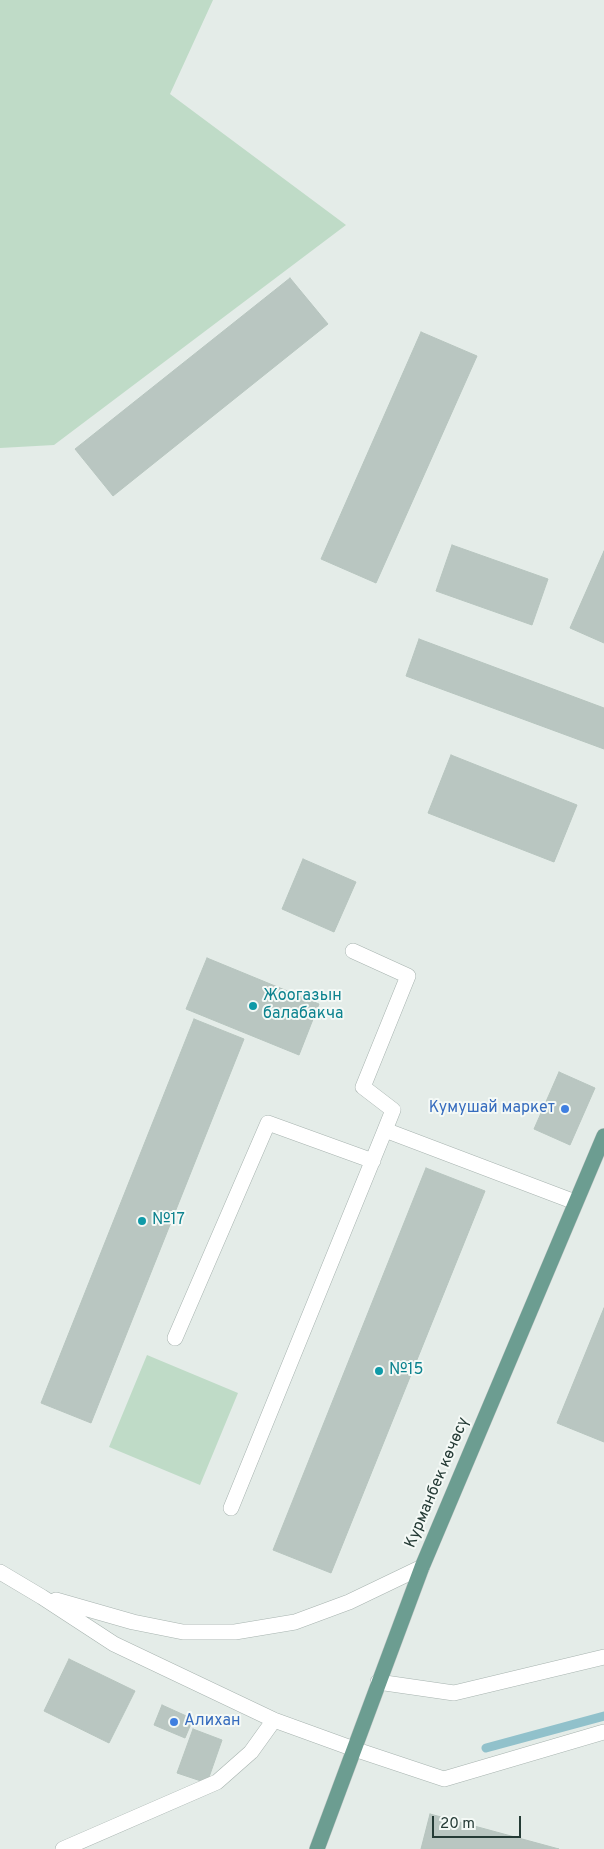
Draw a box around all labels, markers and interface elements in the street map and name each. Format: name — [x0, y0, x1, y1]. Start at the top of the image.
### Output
place label: Жоогазын балабакча — [263, 987, 343, 1025]
marker: Жоогазын балабакча — [247, 1000, 259, 1012]
place label: Кумушай маркет — [429, 1099, 555, 1119]
marker: Кумушай маркет — [559, 1103, 571, 1115]
place label: №17 — [152, 1211, 185, 1231]
marker: №17 — [136, 1215, 148, 1227]
place label: №15 — [389, 1361, 424, 1381]
marker: №15 — [373, 1365, 385, 1377]
street label: Курманбек көчөсү — [402, 1415, 474, 1551]
place label: Алихан — [184, 1712, 240, 1732]
marker: Алихан — [168, 1716, 180, 1728]
scale bar — [434, 1806, 523, 1838]
text: 20 m — [440, 1815, 475, 1834]

